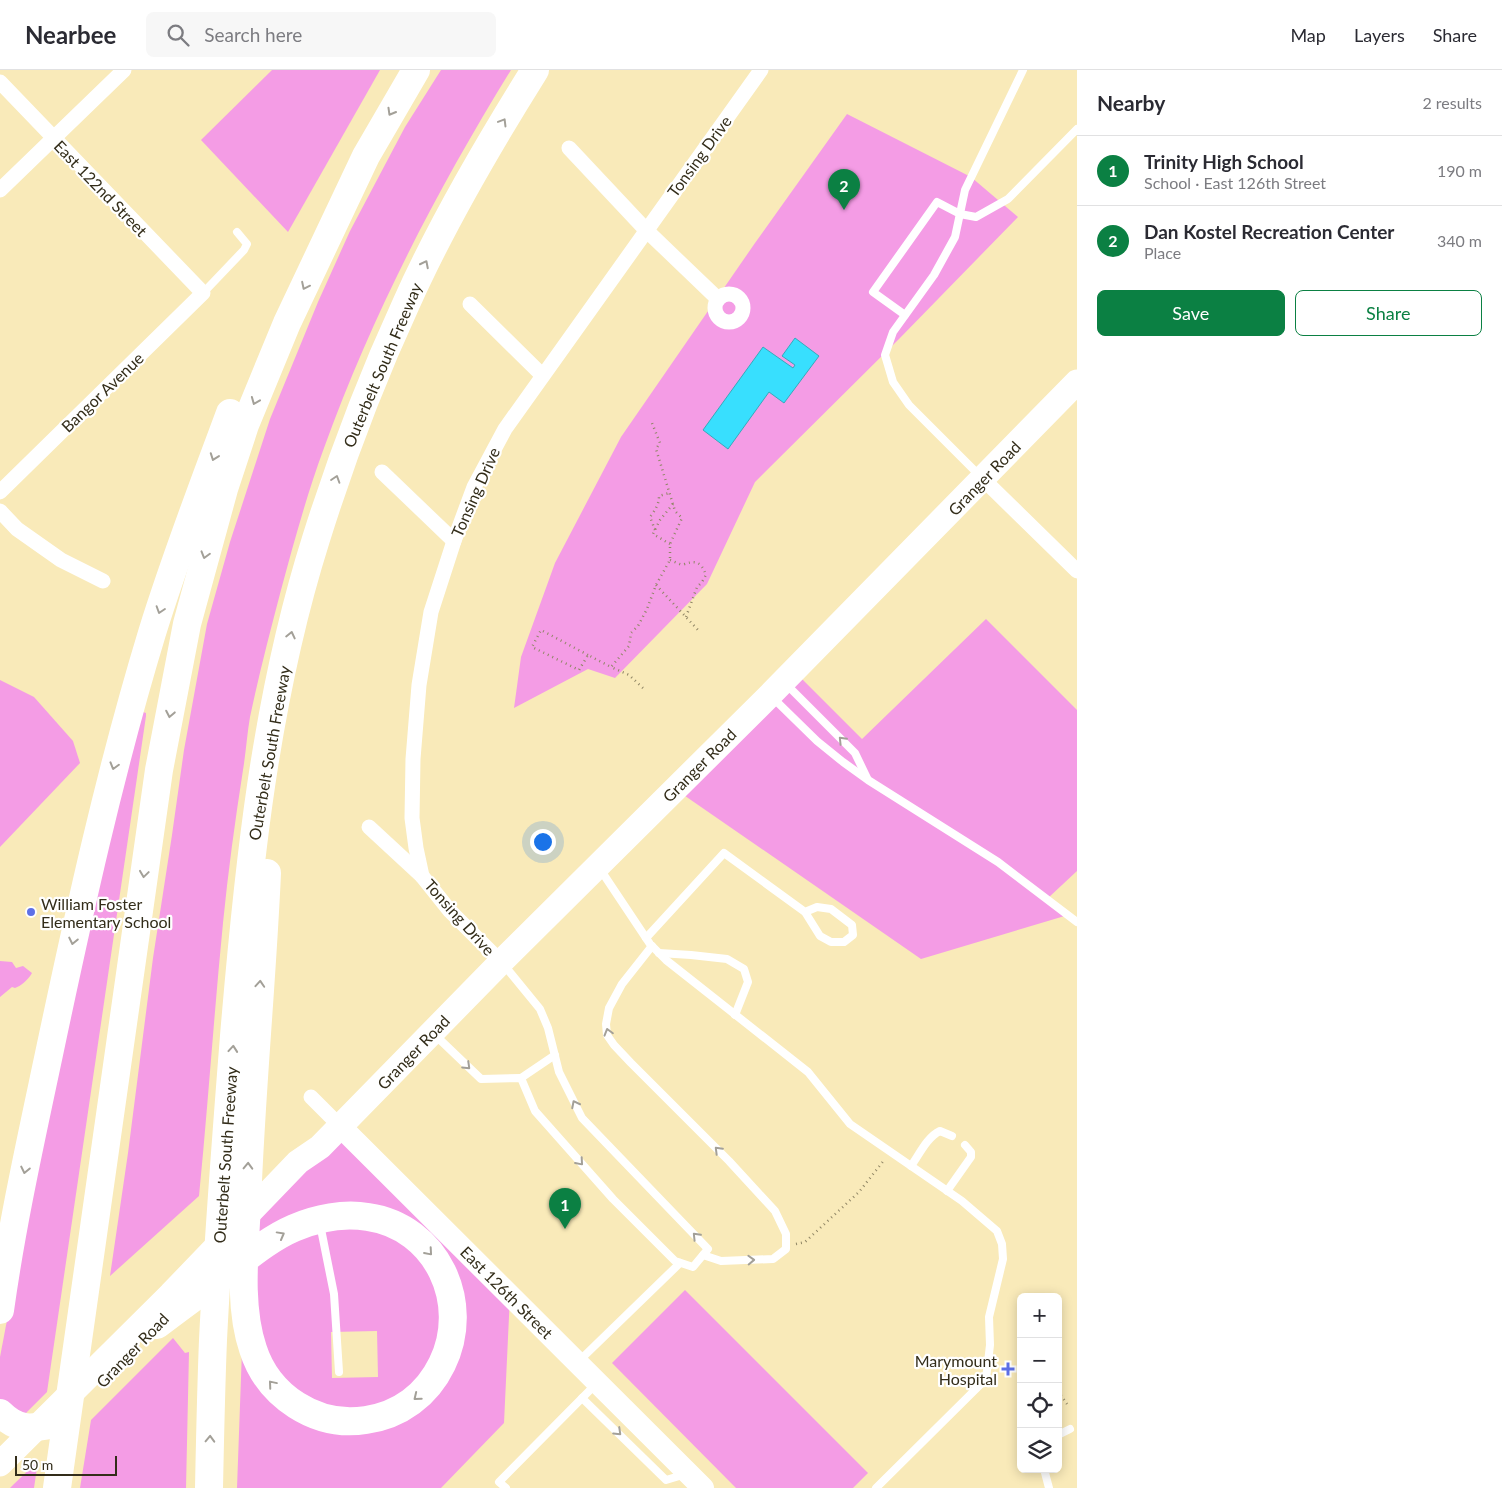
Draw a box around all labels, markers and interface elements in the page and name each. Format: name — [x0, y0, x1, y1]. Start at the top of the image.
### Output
search box — [146, 12, 496, 57]
text: Nearbee — [25, 20, 116, 49]
icon: search — [164, 21, 192, 49]
text: Search here — [204, 23, 302, 46]
text: Map — [1290, 24, 1326, 46]
text: Layers — [1354, 24, 1405, 46]
text: Share — [1433, 24, 1477, 46]
text: Nearby — [1097, 90, 1165, 115]
text: 2 results — [1422, 93, 1482, 112]
one-way arrow — [388, 107, 398, 116]
street label: Tonsing Drive — [663, 112, 735, 200]
one-way arrow — [497, 118, 507, 127]
street label: East 122nd Street — [50, 136, 152, 240]
text: Trinity High School — [1144, 150, 1304, 173]
text: 1 — [1108, 161, 1118, 180]
text: 190 m — [1437, 161, 1482, 180]
pin: 2 — [828, 169, 860, 210]
text: School · East 126th Street — [1144, 173, 1326, 192]
text: Dan Kostel Recreation Center — [1144, 220, 1394, 243]
text: 2 — [1108, 231, 1118, 250]
text: 340 m — [1437, 231, 1482, 250]
text: Place — [1144, 243, 1181, 262]
one-way arrow — [419, 260, 429, 269]
street label: Outerbelt South Freeway — [339, 279, 426, 450]
one-way arrow — [300, 281, 311, 290]
button: Save — [1097, 290, 1285, 336]
button: Share — [1295, 290, 1482, 336]
street label: Bangor Avenue — [57, 348, 147, 436]
one-way arrow — [251, 396, 261, 405]
street label: Granger Road — [944, 437, 1024, 519]
street label: Tonsing Drive — [447, 444, 503, 540]
one-way arrow — [210, 452, 220, 461]
one-way arrow — [330, 475, 340, 483]
one-way arrow — [201, 551, 211, 559]
one-way arrow — [155, 605, 165, 614]
one-way arrow — [285, 630, 296, 639]
street label: Outerbelt South Freeway — [244, 663, 294, 842]
one-way arrow — [165, 709, 175, 718]
street label: Granger Road — [658, 724, 740, 806]
one-way arrow — [839, 736, 848, 745]
one-way arrow — [110, 762, 120, 770]
your location — [530, 829, 556, 855]
one-way arrow — [139, 871, 150, 879]
street label: Tonsing Drive — [421, 875, 499, 959]
place label: William Foster Elementary School — [41, 894, 171, 931]
marker: William Foster Elementary School — [25, 906, 37, 918]
one-way arrow — [68, 937, 79, 946]
one-way arrow — [254, 980, 265, 988]
street label: Granger Road — [373, 1011, 453, 1093]
one-way arrow — [604, 1028, 614, 1037]
one-way arrow — [228, 1044, 239, 1052]
one-way arrow — [462, 1060, 471, 1069]
street label: Outerbelt South Freeway — [209, 1065, 241, 1244]
one-way arrow — [571, 1100, 581, 1109]
one-way arrow — [715, 1147, 724, 1156]
one-way arrow — [575, 1157, 584, 1166]
one-way arrow — [243, 1162, 254, 1170]
one-way arrow — [20, 1166, 31, 1175]
pin: 1 — [549, 1188, 581, 1229]
one-way arrow — [276, 1231, 285, 1241]
one-way arrow — [693, 1233, 702, 1242]
street label: East 126th Street — [457, 1242, 557, 1342]
one-way arrow — [423, 1246, 432, 1255]
one-way arrow — [747, 1254, 755, 1265]
map controls — [1017, 1293, 1062, 1473]
button: + — [1017, 1293, 1062, 1338]
street label: Granger Road — [92, 1309, 172, 1391]
button: − — [1017, 1338, 1062, 1383]
place label: Marymount Hospital — [915, 1351, 997, 1388]
marker: Marymount Hospital — [1001, 1362, 1015, 1376]
one-way arrow — [268, 1380, 277, 1389]
button: locate — [1017, 1383, 1062, 1428]
one-way arrow — [414, 1392, 423, 1400]
one-way arrow — [612, 1426, 621, 1435]
button: layers — [1017, 1428, 1062, 1473]
one-way arrow — [205, 1435, 216, 1443]
scale bar — [15, 1453, 118, 1476]
text: 50 m — [22, 1456, 53, 1473]

